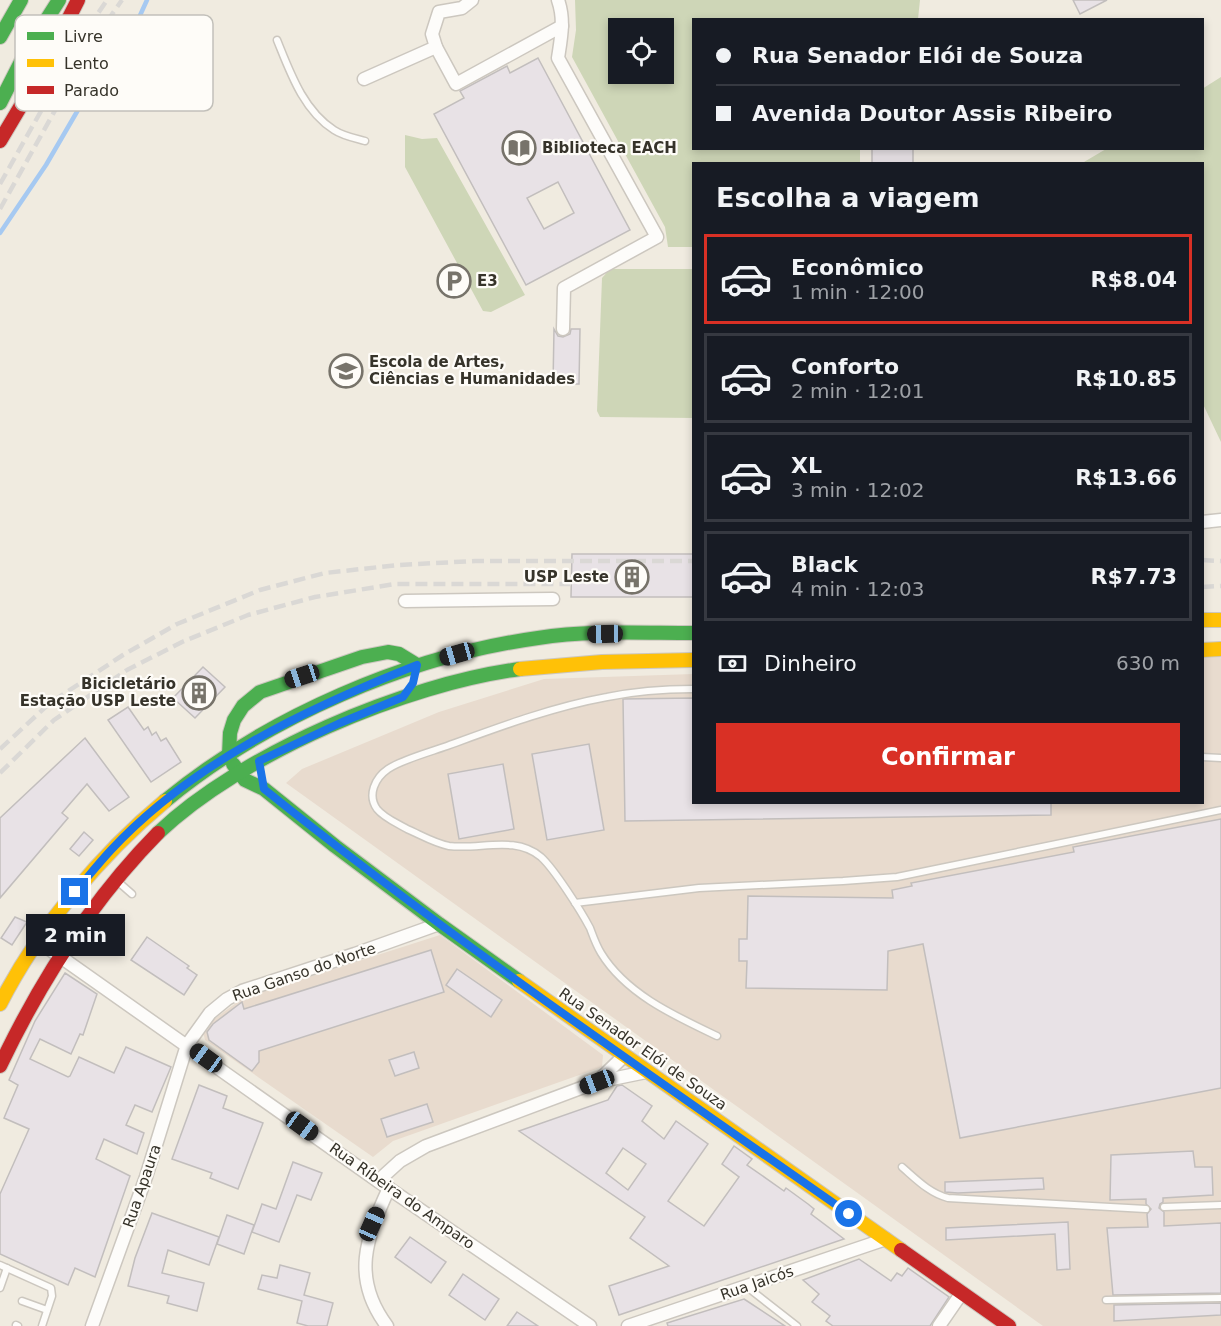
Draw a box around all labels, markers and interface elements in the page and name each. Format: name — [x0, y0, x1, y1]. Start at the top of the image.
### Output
legend — [15, 15, 213, 111]
map controls — [608, 18, 674, 84]
button: locate — [608, 18, 674, 84]
text: Livre — [64, 27, 103, 46]
text: Rua Senador Elói de Souza — [752, 43, 1083, 68]
text: Lento — [64, 54, 109, 73]
text: Parado — [64, 81, 119, 100]
text: Avenida Doutor Assis Ribeiro — [752, 101, 1112, 126]
library icon: Biblioteca EACH — [501, 130, 537, 166]
place label: Biblioteca EACH — [542, 139, 677, 157]
text: Escolha a viagem — [716, 182, 980, 213]
icon: car — [719, 252, 773, 306]
text: Econômico — [791, 255, 924, 280]
parking icon: E3 — [436, 263, 472, 299]
text: R$8.04 — [1090, 267, 1177, 292]
place label: E3 — [477, 272, 498, 290]
text: 1 min · 12:00 — [791, 280, 925, 304]
icon: car — [719, 351, 773, 405]
school or university icon: Escola de Artes, Ciências e Humanidades — [328, 353, 364, 389]
place label: Escola de Artes, Ciências e Humanidades — [369, 353, 575, 388]
text: Conforto — [791, 354, 899, 379]
text: R$10.85 — [1075, 366, 1177, 391]
text: 2 min · 12:01 — [791, 379, 925, 403]
icon: car — [719, 450, 773, 504]
text: XL — [791, 453, 822, 478]
text: R$13.66 — [1075, 465, 1177, 490]
text: 3 min · 12:02 — [791, 478, 925, 502]
icon: car — [719, 549, 773, 603]
text: Black — [791, 552, 858, 577]
building icon: USP Leste — [614, 559, 650, 595]
text: R$7.73 — [1090, 564, 1177, 589]
place label: USP Leste — [524, 568, 609, 586]
text: 4 min · 12:03 — [791, 577, 925, 601]
car — [587, 625, 623, 643]
car — [437, 640, 477, 668]
icon: cash — [716, 647, 749, 680]
text: Dinheiro — [764, 651, 857, 676]
text: 630 m — [1116, 651, 1180, 675]
car — [282, 662, 322, 690]
place label: Bicicletário Estação USP Leste — [20, 675, 176, 710]
building icon: Bicicletário Estação USP Leste — [181, 675, 217, 711]
button: Confirmar — [716, 723, 1180, 792]
route end — [61, 878, 88, 905]
callout: 2 min — [26, 913, 124, 955]
text: 2 min — [44, 923, 107, 947]
street label: Rua Ganso do Norte — [230, 939, 378, 1005]
street label: Rua Senador Elói de Souza — [556, 984, 730, 1114]
car — [186, 1040, 226, 1076]
car — [577, 1067, 617, 1097]
car — [282, 1108, 322, 1144]
street label: Rua Ríbeira do Amparo — [326, 1139, 478, 1253]
street label: Rua Apaura — [119, 1142, 165, 1230]
route start — [835, 1200, 862, 1227]
car — [356, 1204, 388, 1244]
street label: Rua Jaicós — [718, 1262, 796, 1304]

